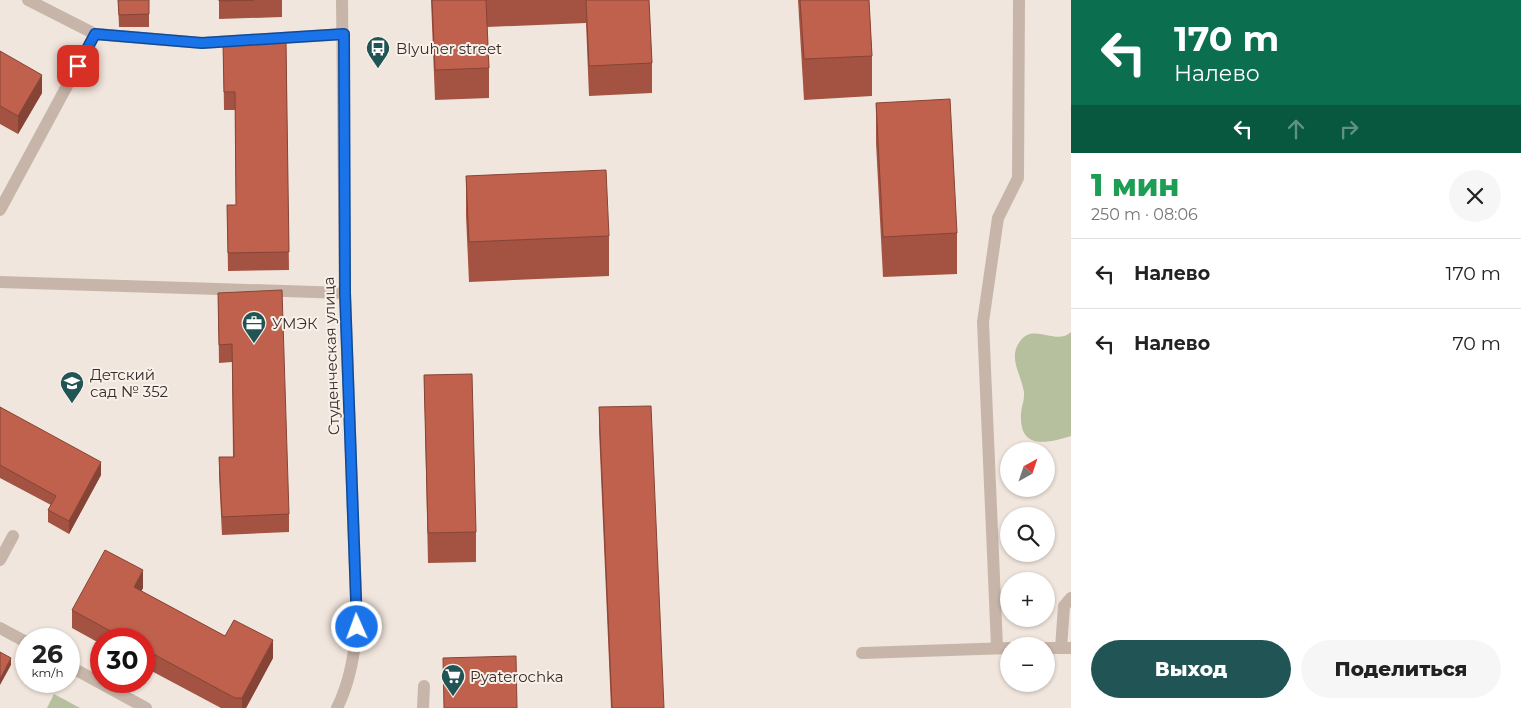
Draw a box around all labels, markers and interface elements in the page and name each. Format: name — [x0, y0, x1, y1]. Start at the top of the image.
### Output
text: 170 m — [1174, 17, 1279, 60]
icon: left — [1091, 20, 1156, 85]
bus stop icon: Blyuher street — [365, 35, 391, 69]
place label: Blyuher street — [396, 39, 502, 58]
pin — [57, 45, 99, 87]
icon: arrive — [64, 52, 92, 80]
text: Налево — [1174, 60, 1260, 87]
icon: left — [1229, 115, 1257, 143]
icon: ahead — [1282, 115, 1310, 143]
icon: right — [1335, 115, 1363, 143]
text: 1 мин — [1091, 167, 1179, 204]
button: close — [1449, 170, 1501, 222]
text: 250 m · 08:06 — [1091, 205, 1198, 224]
icon: left — [1091, 260, 1119, 288]
text: Налево — [1134, 262, 1210, 285]
text: 170 m — [1446, 262, 1501, 285]
street label: Студенческая улица — [319, 276, 343, 436]
office icon: УМЭК — [241, 310, 267, 344]
place label: УМЭК — [272, 314, 318, 333]
icon: left — [1091, 330, 1119, 358]
text: Налево — [1134, 332, 1210, 355]
text: 70 m — [1452, 332, 1501, 355]
place label: Детский сад № 352 — [90, 365, 168, 401]
school or university icon: Детский сад № 352 — [59, 370, 85, 404]
north arrow — [1000, 442, 1055, 498]
map controls — [1000, 442, 1055, 692]
button: search — [1000, 507, 1055, 562]
button: + — [1000, 572, 1055, 627]
position arrow — [330, 600, 382, 652]
speed limit sign: 30 — [90, 628, 155, 693]
button: − — [1000, 637, 1055, 692]
text: 26 — [32, 639, 63, 669]
button: Выход — [1091, 640, 1291, 698]
button: Поделиться — [1301, 640, 1501, 698]
supermarket icon: Pyaterochka — [440, 663, 466, 697]
text: km/h — [31, 665, 64, 680]
place label: Pyaterochka — [470, 667, 564, 686]

